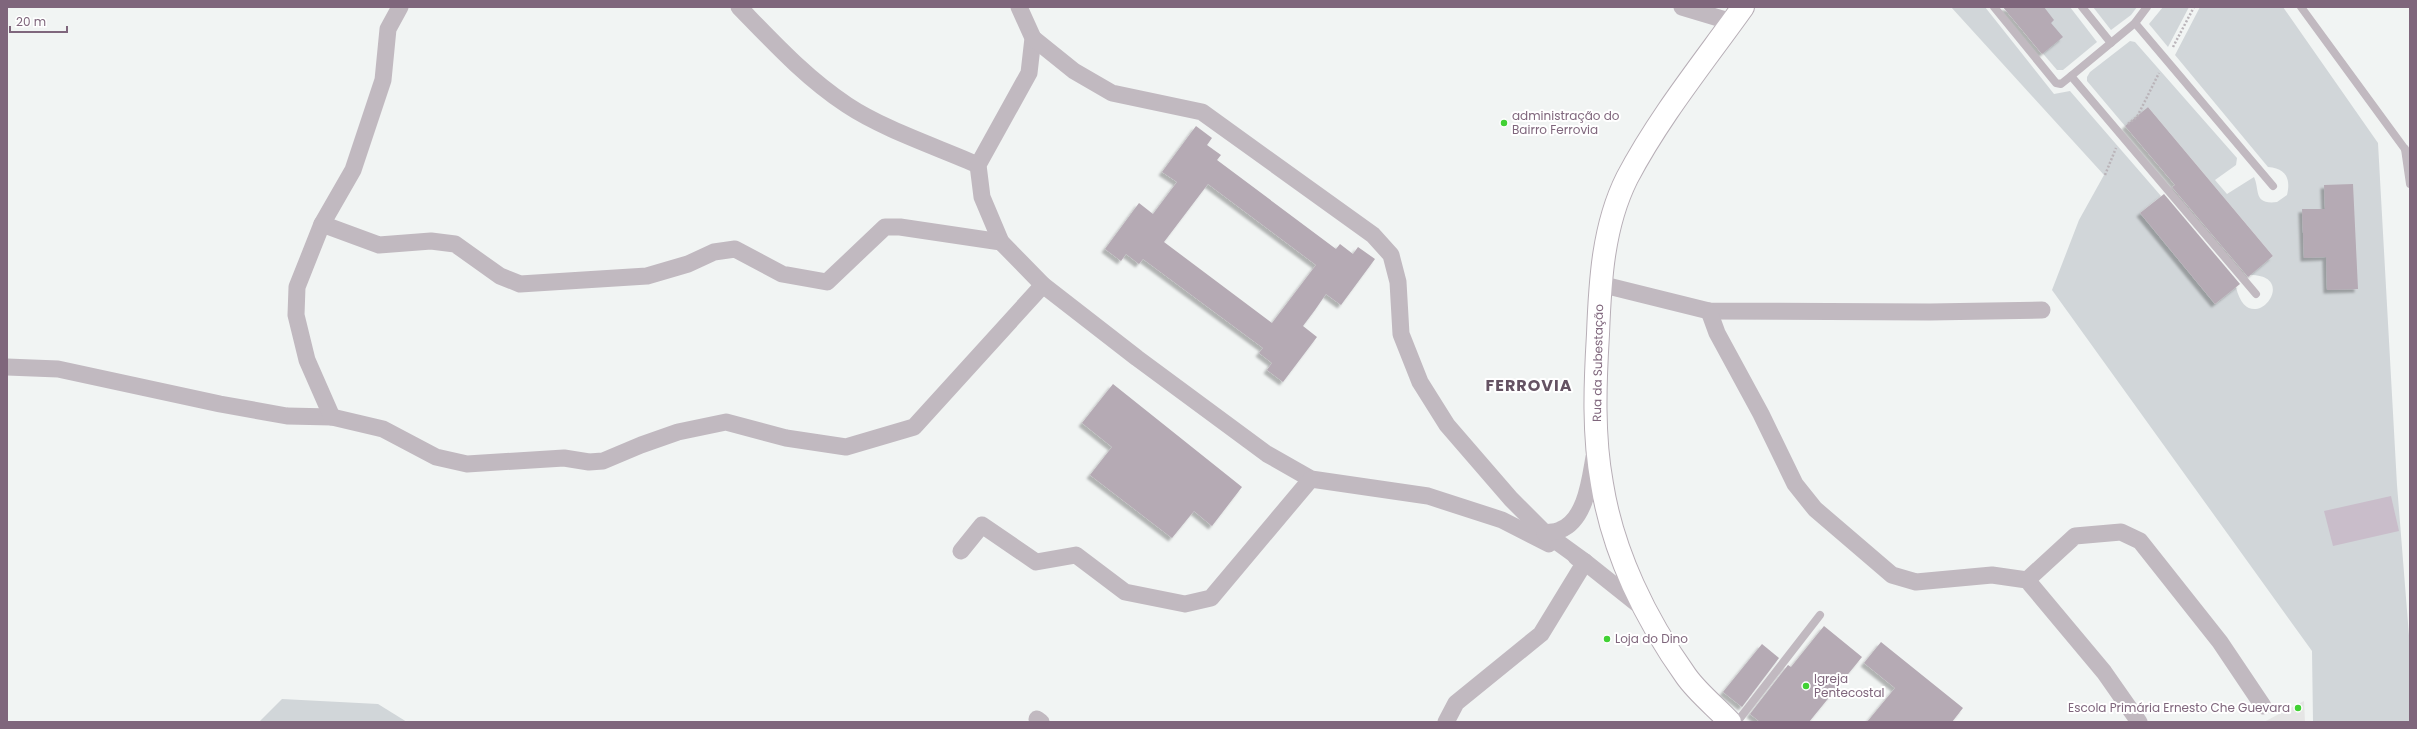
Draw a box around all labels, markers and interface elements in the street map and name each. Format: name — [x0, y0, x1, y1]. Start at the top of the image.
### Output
scale bar — [10, 8, 67, 34]
text: 20 m — [16, 13, 46, 30]
place label: administração do Bairro Ferrovia — [1512, 107, 1620, 138]
marker: administração do Bairro Ferrovia — [1499, 118, 1509, 128]
street label: Rua da Subestação — [1588, 304, 1607, 422]
district label: FERROVIA — [1485, 374, 1573, 397]
place label: Loja do Dino — [1615, 630, 1688, 647]
marker: Loja do Dino — [1602, 634, 1612, 644]
place label: Igreja Pentecostal — [1814, 670, 1885, 701]
marker: Igreja Pentecostal — [1801, 681, 1811, 691]
place label: Escola Primária Ernesto Che Guevara — [2068, 699, 2290, 716]
marker: Escola Primária Ernesto Che Guevara — [2293, 703, 2303, 713]

